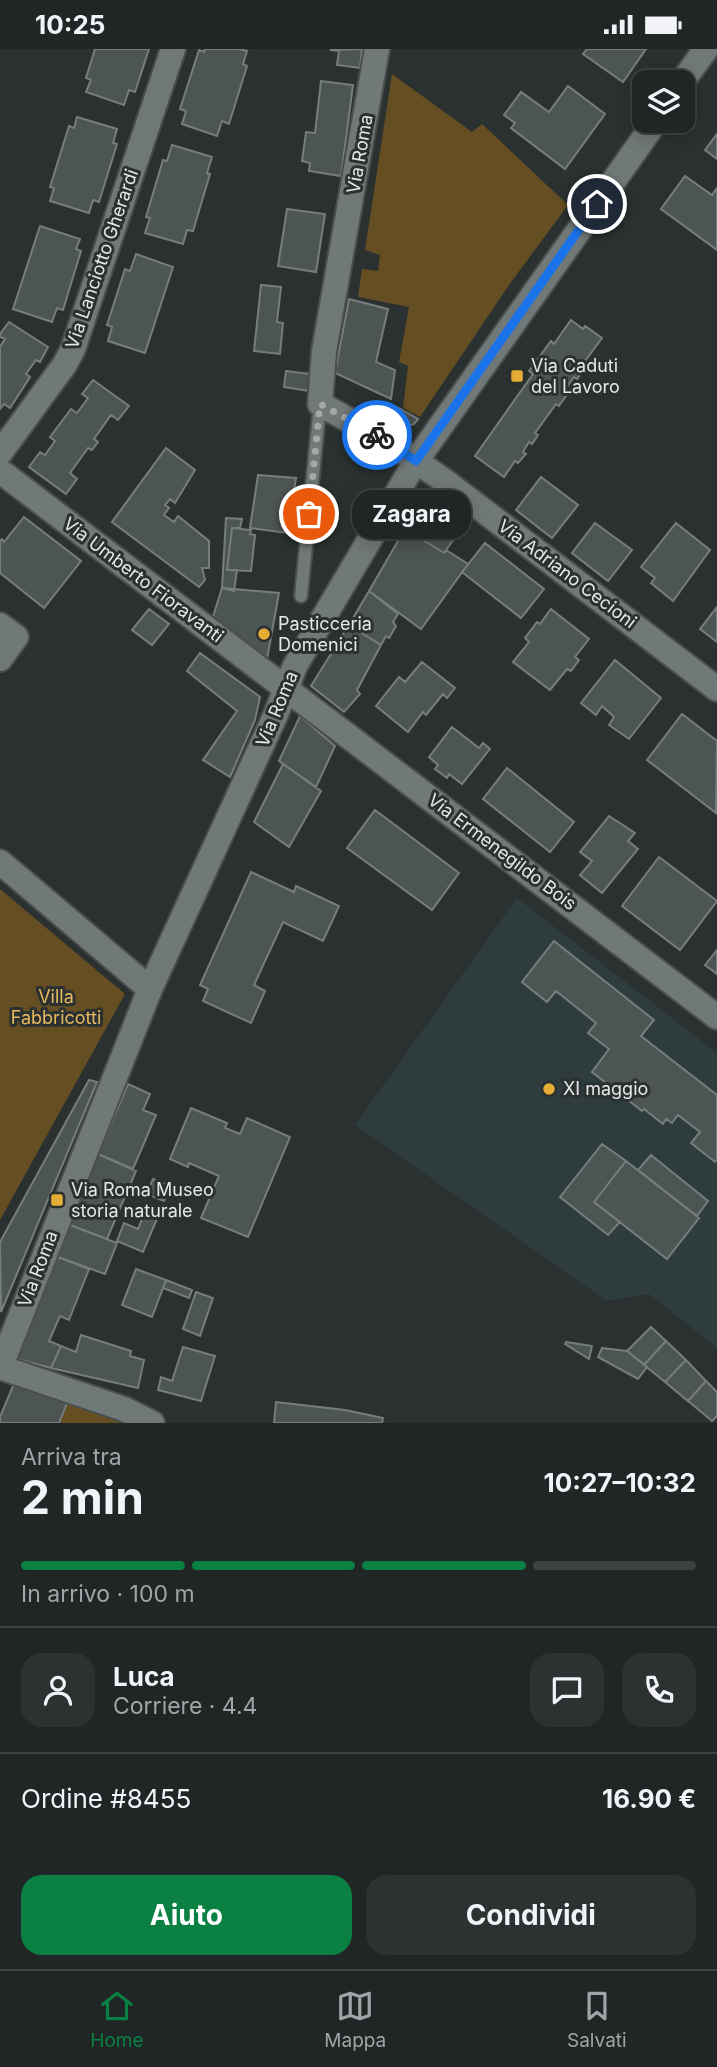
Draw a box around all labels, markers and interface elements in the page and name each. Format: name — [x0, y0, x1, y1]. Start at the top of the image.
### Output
text: 10:25 — [35, 9, 105, 40]
map controls — [632, 70, 695, 133]
button: layers — [632, 70, 695, 133]
street label: Via Roma — [342, 113, 377, 195]
street label: Via Lanciotto Gherardi — [61, 166, 142, 351]
pin — [567, 174, 627, 234]
icon: home — [578, 185, 616, 223]
place label: Via Caduti del Lavoro — [531, 355, 620, 397]
marker: Via Caduti del Lavoro — [509, 368, 525, 384]
courier — [342, 400, 412, 470]
icon: bike — [358, 416, 396, 454]
pin — [279, 484, 339, 544]
callout: Zagara — [351, 489, 470, 539]
icon: bag — [290, 495, 328, 533]
text: Zagara — [372, 500, 451, 528]
street label: Via Umberto Fioravanti — [59, 513, 227, 647]
street label: Via Adriano Cecioni — [494, 515, 640, 632]
place label: Pasticceria Domenici — [278, 613, 372, 655]
marker: Pasticceria Domenici — [256, 626, 272, 642]
street label: Via Roma — [251, 668, 302, 750]
street label: Via Ermenegildo Bois — [424, 789, 581, 914]
park label: Villa Fabbricotti — [11, 986, 101, 1028]
place label: XI maggio — [563, 1078, 648, 1099]
marker: XI maggio — [541, 1081, 557, 1097]
place label: Via Roma Museo storia naturale — [71, 1179, 214, 1221]
marker: Via Roma Museo storia naturale — [49, 1192, 65, 1208]
street label: Via Roma — [13, 1228, 62, 1310]
text: Arriva tra — [21, 1443, 122, 1471]
text: 10:27–10:32 — [543, 1467, 696, 1498]
text: 2 min — [21, 1469, 144, 1525]
text: In arrivo · 100 m — [21, 1580, 195, 1608]
button: person — [21, 1653, 95, 1727]
button: chat — [530, 1653, 604, 1727]
button: phone — [622, 1653, 696, 1727]
text: Luca — [113, 1661, 175, 1692]
text: Corriere · 4.4 — [113, 1692, 257, 1720]
text: Ordine #8455 — [21, 1783, 191, 1814]
text: 16.90 € — [602, 1783, 696, 1814]
button: Aiuto — [21, 1875, 352, 1955]
button: Condividi — [366, 1875, 696, 1955]
tab: Home — [90, 1987, 144, 2052]
tab: Mappa — [324, 1987, 386, 2052]
tab: Salvati — [567, 1987, 627, 2052]

